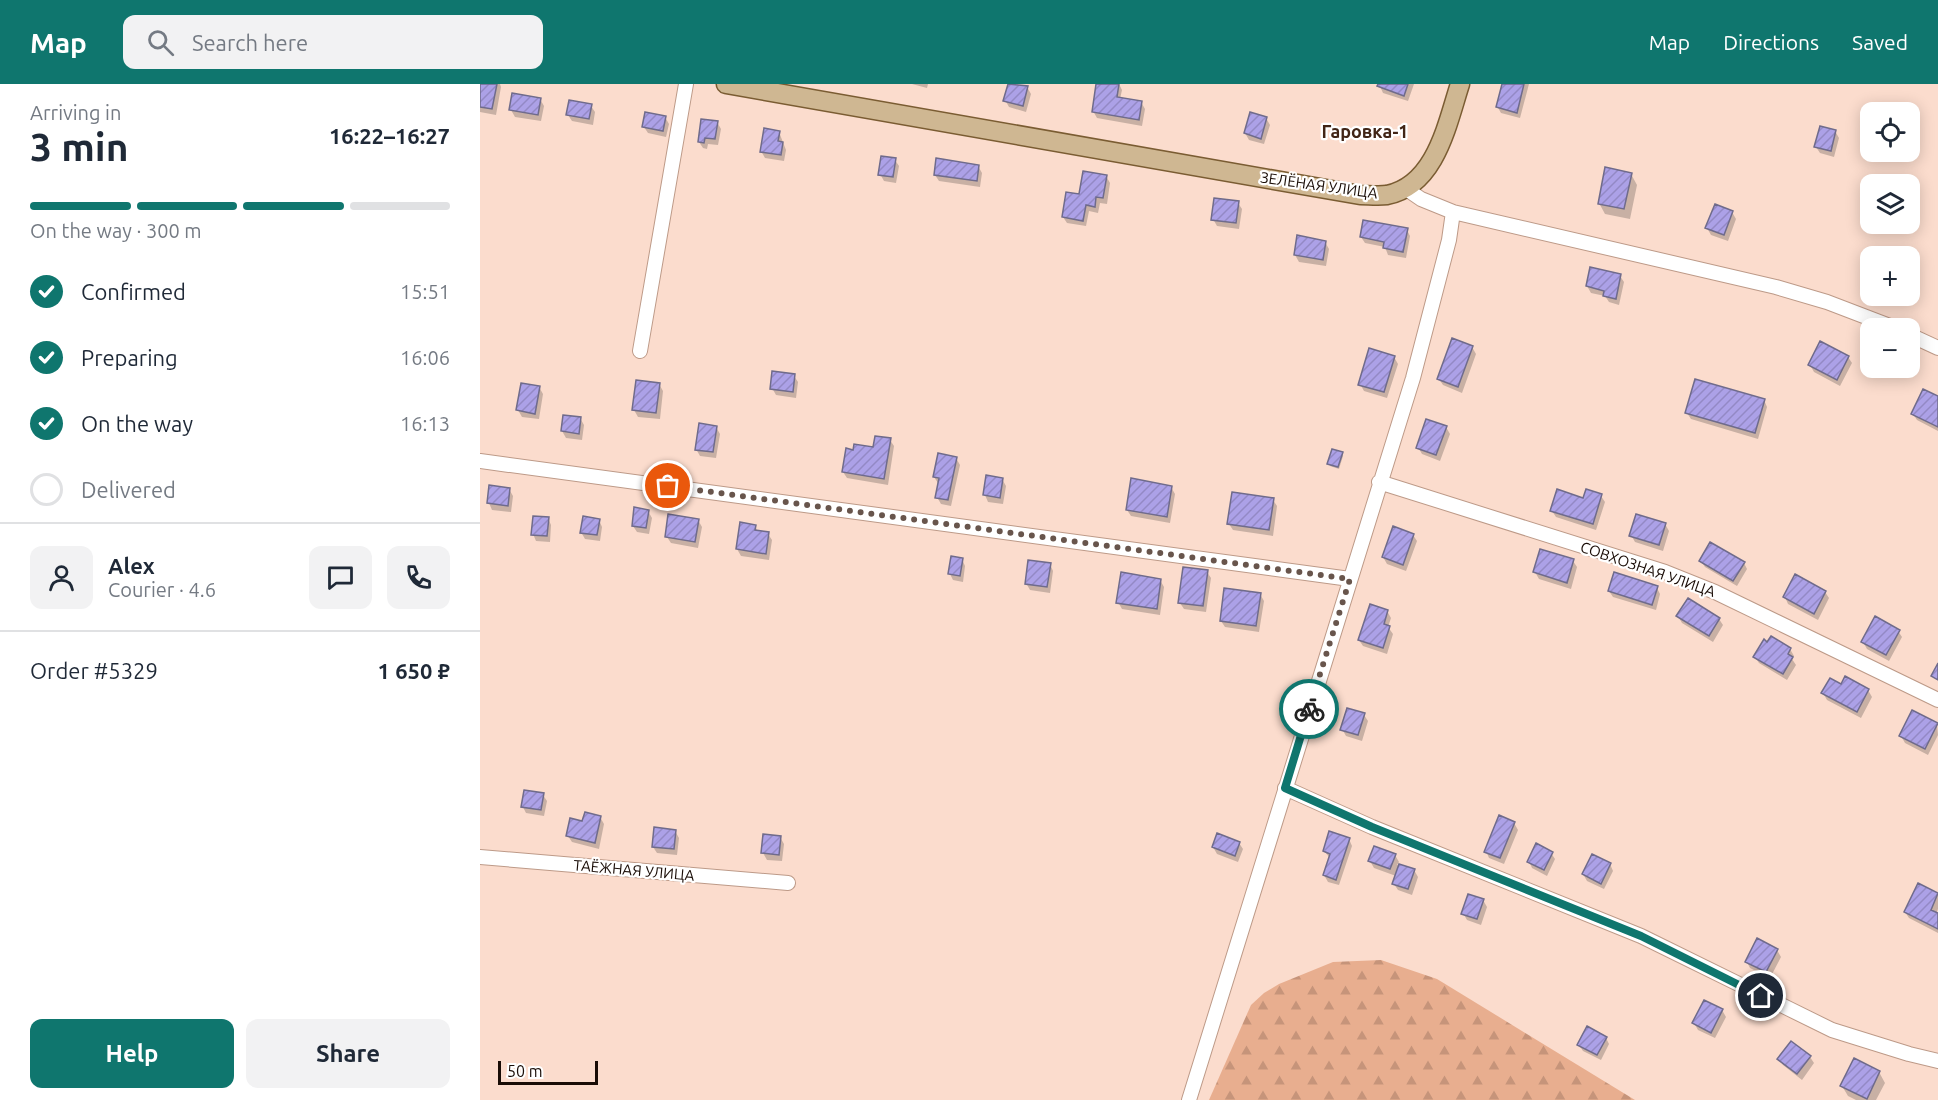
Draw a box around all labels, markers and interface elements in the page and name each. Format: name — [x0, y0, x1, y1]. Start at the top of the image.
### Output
search box — [123, 15, 543, 69]
icon: search — [144, 26, 177, 59]
text: Map — [30, 27, 87, 58]
text: Search here — [192, 30, 308, 55]
text: Map — [1649, 30, 1690, 54]
text: Directions — [1723, 30, 1819, 54]
text: Saved — [1852, 30, 1908, 54]
text: Arriving in — [30, 101, 121, 124]
map controls — [1860, 102, 1920, 378]
button: locate — [1860, 102, 1920, 162]
district label: Гаровка-1 — [1322, 121, 1408, 141]
text: 16:22–16:27 — [329, 123, 450, 148]
text: 3 min — [30, 125, 129, 168]
street label: ЗЕЛЁНАЯ УЛИЦА — [1259, 168, 1379, 202]
button: layers — [1860, 174, 1920, 234]
text: On the way · 300 m — [30, 219, 202, 242]
button: + — [1860, 246, 1920, 306]
icon: check — [30, 275, 63, 308]
text: Confirmed — [81, 279, 186, 304]
text: 15:51 — [400, 280, 450, 303]
button: − — [1860, 318, 1920, 378]
icon: check — [30, 341, 63, 374]
text: Preparing — [81, 345, 178, 370]
text: 16:06 — [400, 346, 450, 369]
icon: check — [30, 407, 63, 440]
text: On the way — [81, 411, 193, 436]
text: 16:13 — [400, 412, 450, 435]
pin — [642, 460, 693, 511]
icon: bag — [651, 469, 684, 502]
text: Delivered — [81, 477, 176, 502]
street label: СОВХОЗНАЯ УЛИЦА — [1578, 538, 1718, 600]
button: person — [30, 546, 93, 609]
button: chat — [309, 546, 372, 609]
button: phone — [387, 546, 450, 609]
text: Alex — [108, 553, 155, 578]
text: Courier · 4.6 — [108, 578, 216, 601]
text: Order #5329 — [30, 658, 158, 683]
text: 1 650 ₽ — [378, 658, 450, 683]
courier — [1279, 679, 1339, 739]
icon: bike — [1293, 693, 1326, 726]
street label: ТАЁЖНАЯ УЛИЦА — [573, 856, 695, 884]
pin — [1735, 970, 1786, 1021]
icon: home — [1744, 979, 1777, 1012]
button: Help — [30, 1019, 234, 1088]
button: Share — [246, 1019, 450, 1088]
scale bar — [498, 1058, 598, 1086]
text: 50 m — [507, 1062, 543, 1080]

